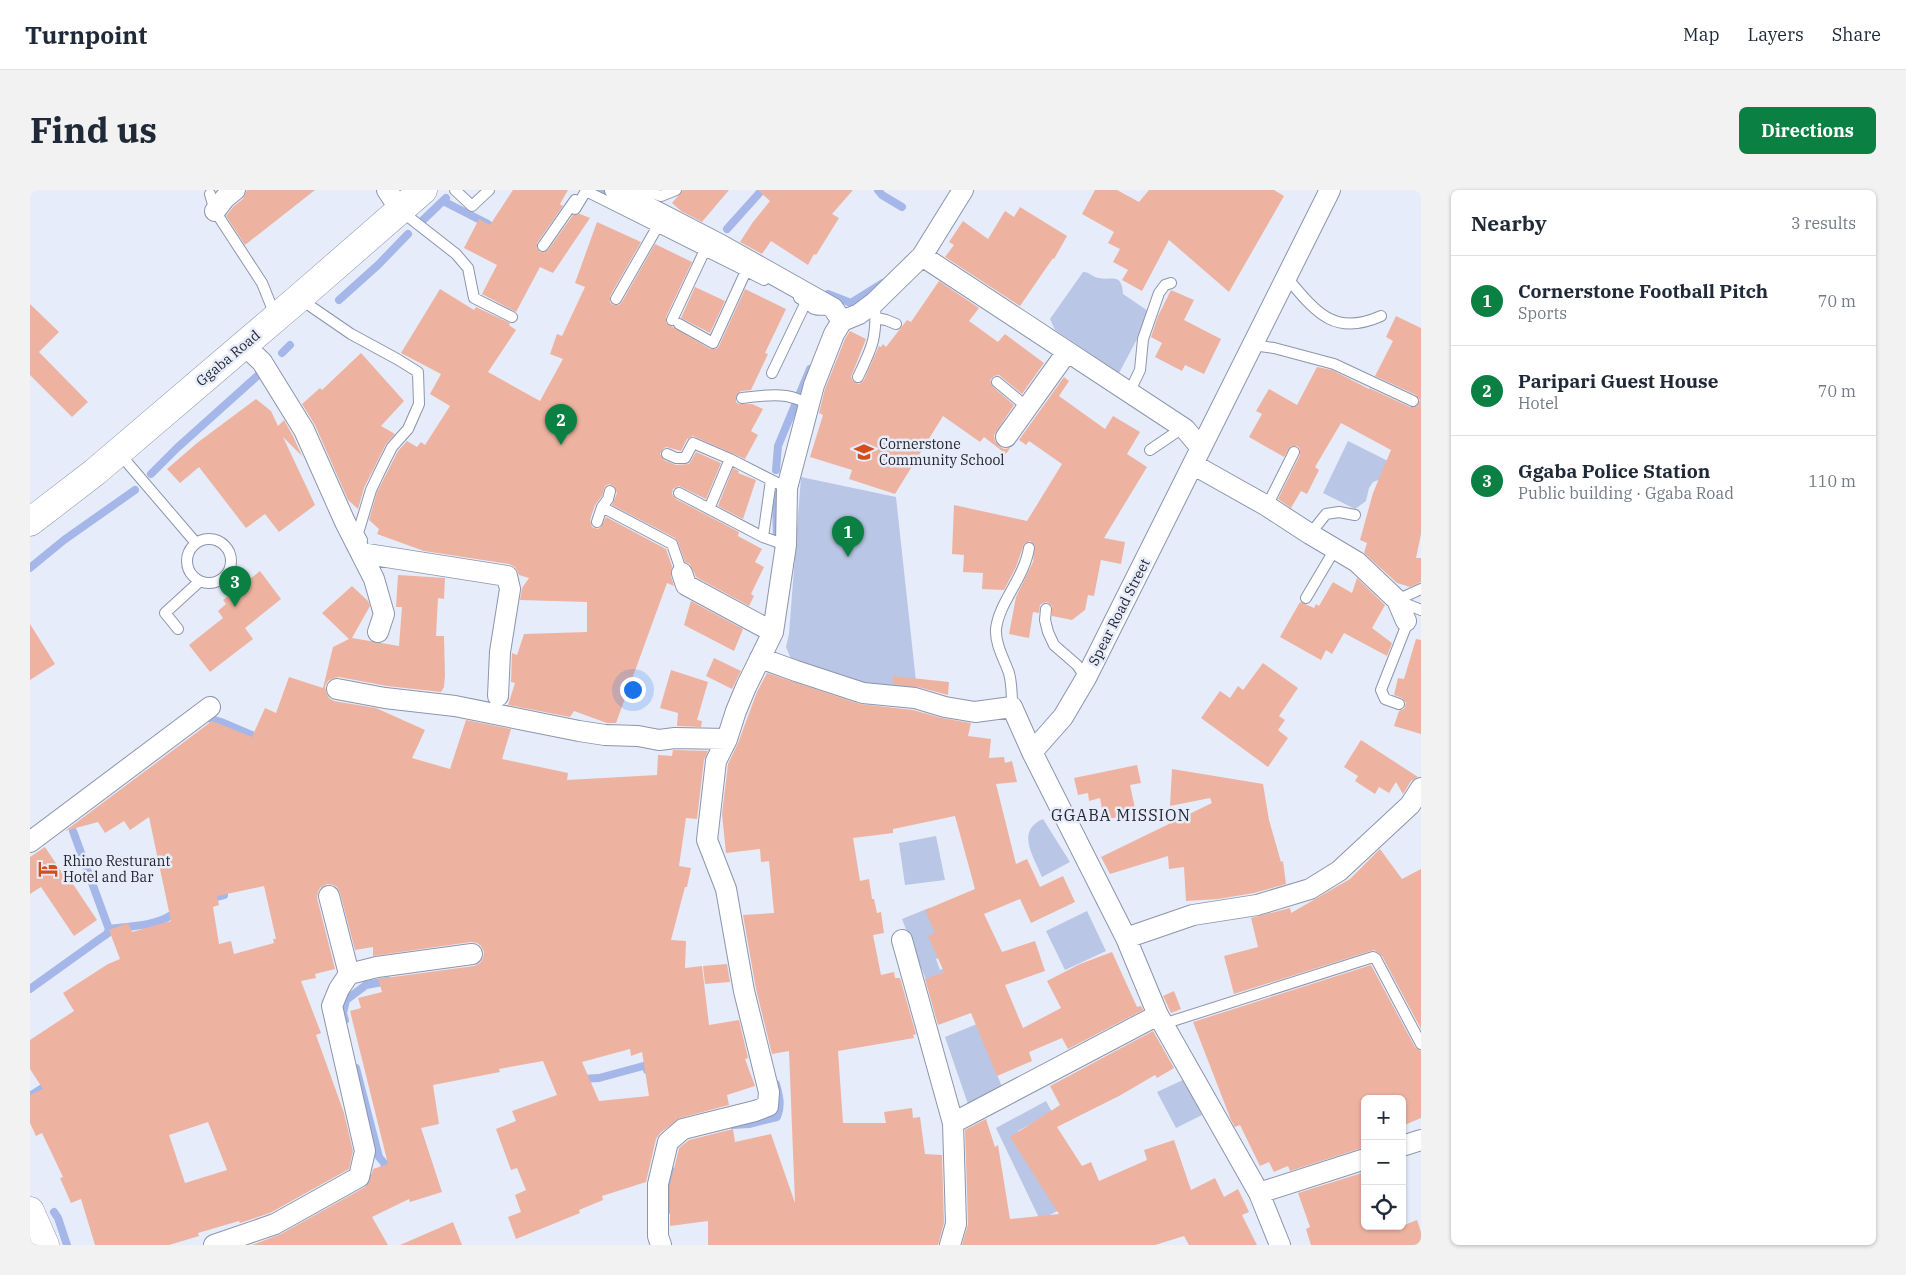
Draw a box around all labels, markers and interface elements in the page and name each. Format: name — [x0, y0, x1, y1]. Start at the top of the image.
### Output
text: Turnpoint — [25, 19, 147, 51]
text: Map — [1683, 23, 1720, 46]
text: Layers — [1748, 23, 1804, 46]
text: Share — [1832, 23, 1881, 46]
text: Find us — [30, 107, 157, 153]
button: Directions — [1739, 107, 1876, 154]
text: Nearby — [1471, 209, 1547, 237]
text: 3 results — [1791, 213, 1856, 233]
text: Cornerstone Football Pitch — [1518, 279, 1768, 303]
text: 1 — [1482, 291, 1492, 311]
text: 70 m — [1818, 291, 1856, 311]
text: Sports — [1518, 303, 1567, 323]
street label: Ggaba Road — [192, 326, 264, 390]
text: Paripari Guest House — [1518, 369, 1718, 393]
text: 2 — [1482, 381, 1492, 401]
text: 70 m — [1818, 381, 1856, 401]
text: Hotel — [1518, 393, 1559, 413]
pin: 2 — [545, 404, 577, 445]
place label: Cornerstone Community School — [879, 435, 1005, 469]
school or university icon: Cornerstone Community School — [853, 441, 875, 463]
text: Ggaba Police Station — [1518, 459, 1710, 483]
text: 3 — [1482, 471, 1492, 491]
text: 110 m — [1808, 471, 1856, 491]
text: Public building · Ggaba Road — [1518, 483, 1734, 503]
pin: 1 — [832, 516, 864, 557]
street label: Spear Road Street — [1084, 555, 1154, 668]
pin: 3 — [219, 566, 251, 607]
your location — [620, 677, 646, 703]
district label: GGABA MISSION — [1051, 805, 1191, 825]
place label: Rhino Resturant Hotel and Bar — [63, 852, 170, 886]
hotel icon: Rhino Resturant Hotel and Bar — [37, 858, 59, 880]
map controls — [1361, 1095, 1406, 1230]
button: + — [1361, 1095, 1406, 1140]
button: − — [1361, 1140, 1406, 1185]
button: locate — [1361, 1185, 1406, 1230]

